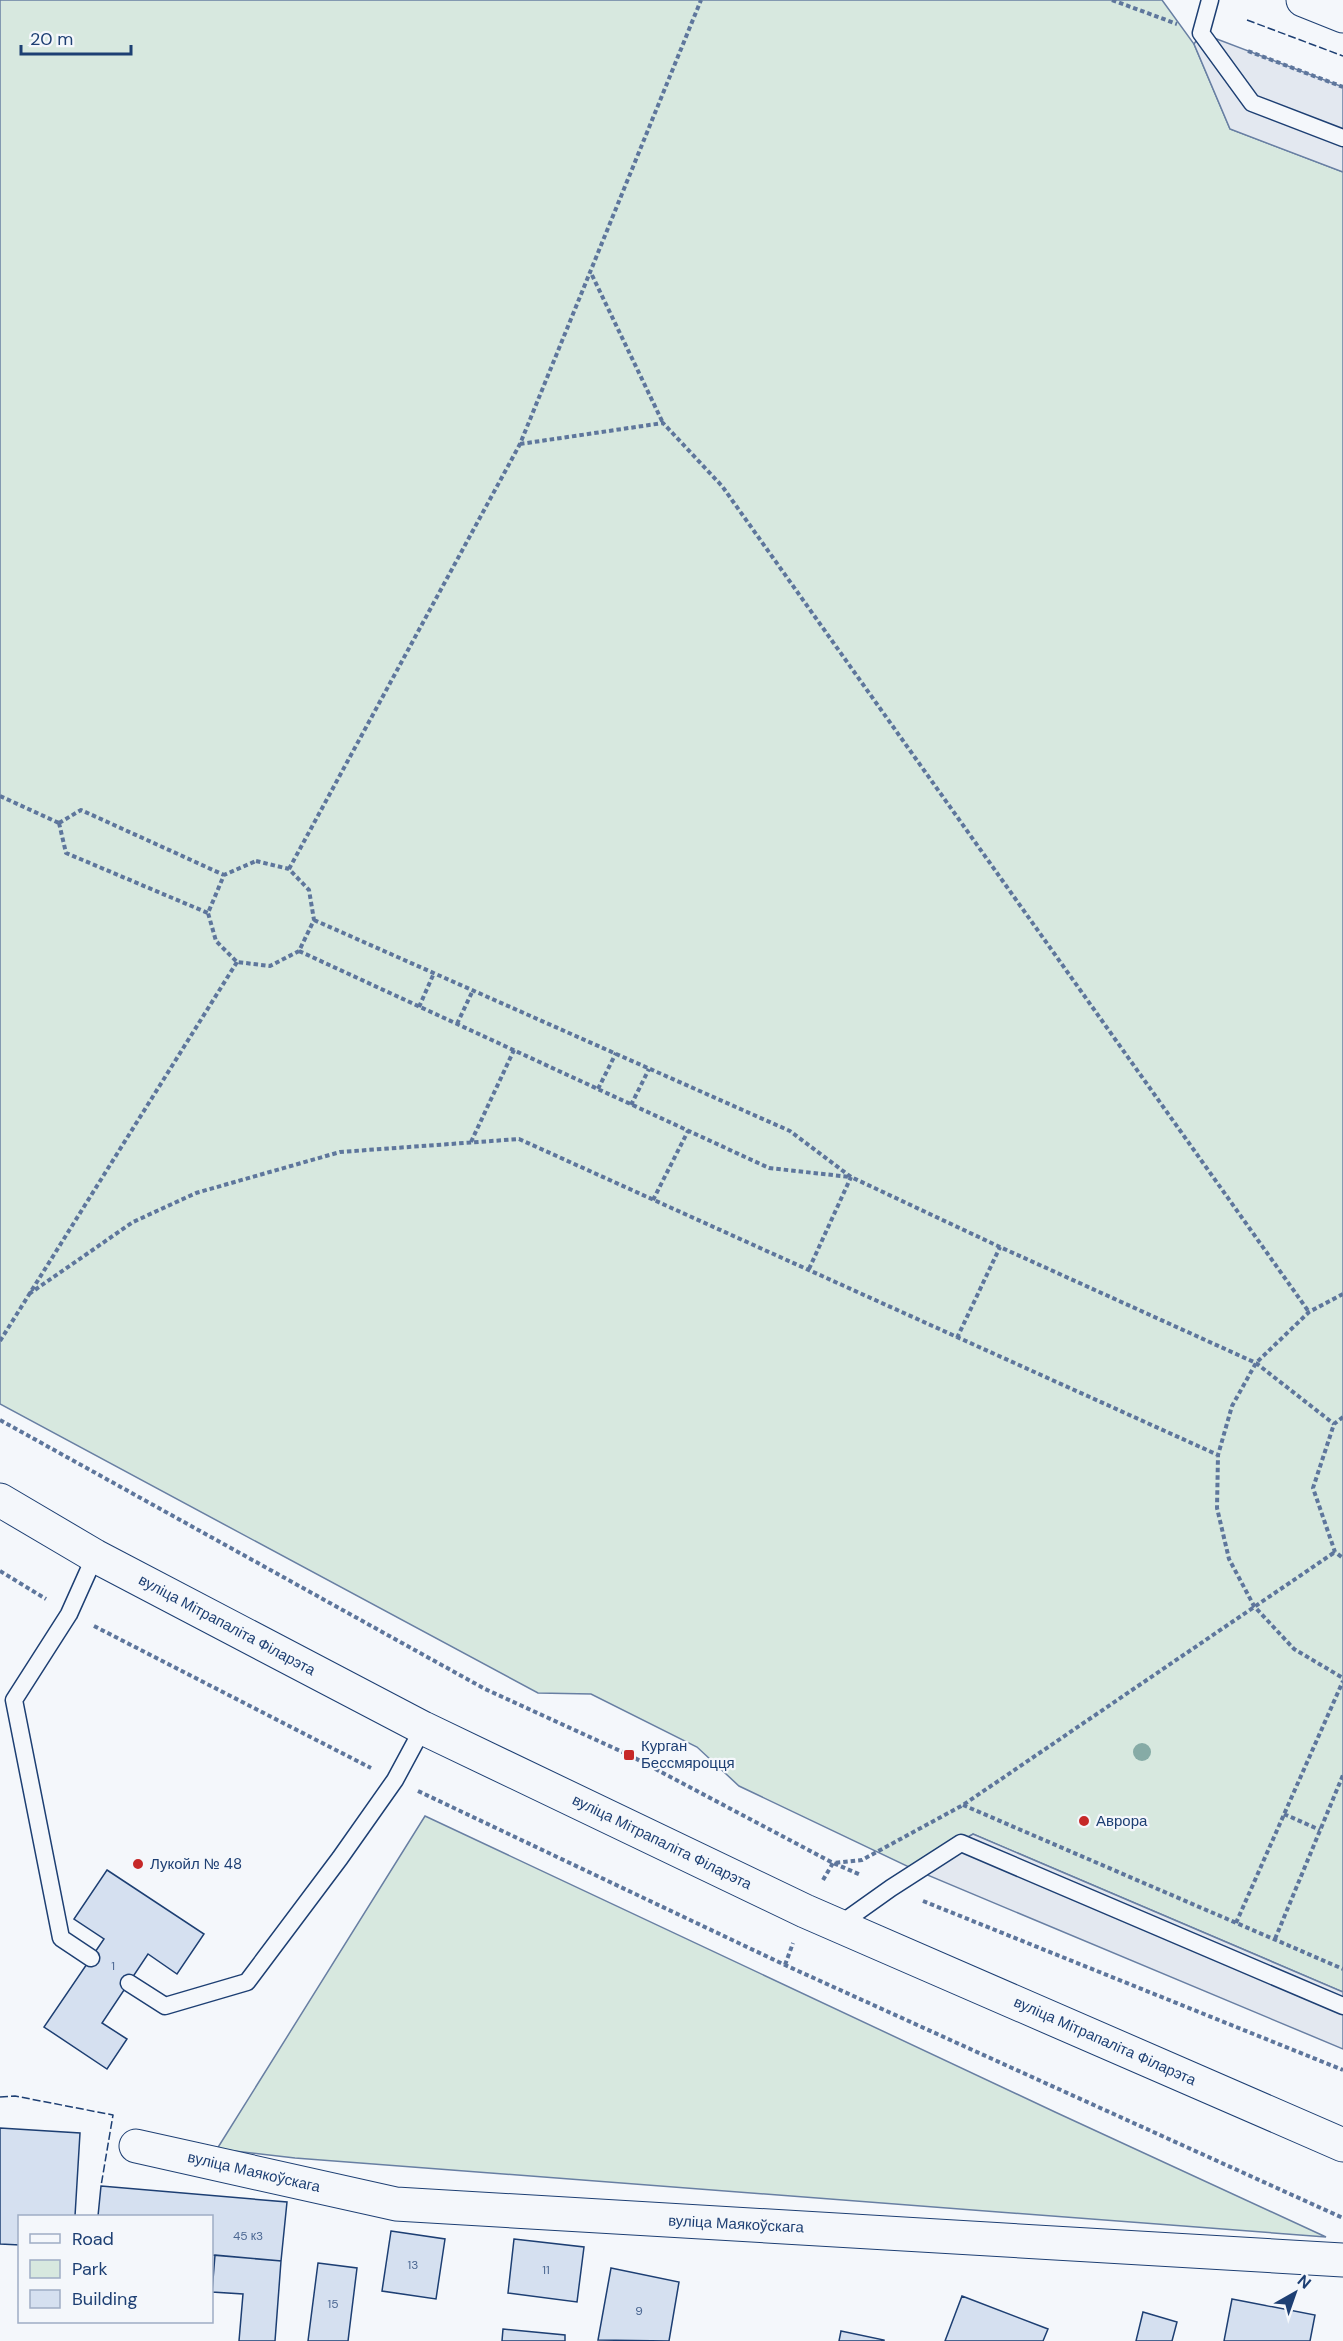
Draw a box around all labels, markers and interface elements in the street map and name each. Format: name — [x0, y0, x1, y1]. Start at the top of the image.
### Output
scale bar — [21, 18, 130, 56]
text: 20 m — [30, 27, 73, 51]
street label: вуліца Мітрапаліта Філарэта — [135, 1570, 319, 1680]
place label: Курган Бессмяроцця — [641, 1736, 735, 1773]
marker: Курган Бессмяроцця — [622, 1748, 636, 1762]
street label: вуліца Мітрапаліта Філарэта — [569, 1790, 756, 1895]
place label: Аврора — [1096, 1811, 1148, 1831]
marker: Аврора — [1077, 1814, 1091, 1828]
place label: Лукойл № 48 — [150, 1854, 242, 1874]
marker: Лукойл № 48 — [131, 1857, 145, 1871]
house number: 1 — [111, 1958, 115, 1974]
street label: вуліца Мітрапаліта Філарэта — [1011, 1992, 1200, 2091]
street label: вуліца Маякоўскага — [186, 2147, 323, 2197]
street label: вуліца Маякоўскага — [668, 2210, 805, 2238]
legend — [18, 2215, 213, 2323]
text: Road — [72, 2227, 114, 2251]
house number: 45 к3 — [233, 2228, 263, 2244]
text: Park — [72, 2257, 108, 2281]
house number: 13 — [408, 2257, 418, 2273]
house number: 11 — [542, 2262, 550, 2278]
north arrow — [1265, 2263, 1325, 2323]
text: N — [1293, 2270, 1316, 2294]
text: Building — [72, 2287, 137, 2311]
house number: 15 — [327, 2296, 339, 2312]
house number: 9 — [635, 2303, 643, 2319]

